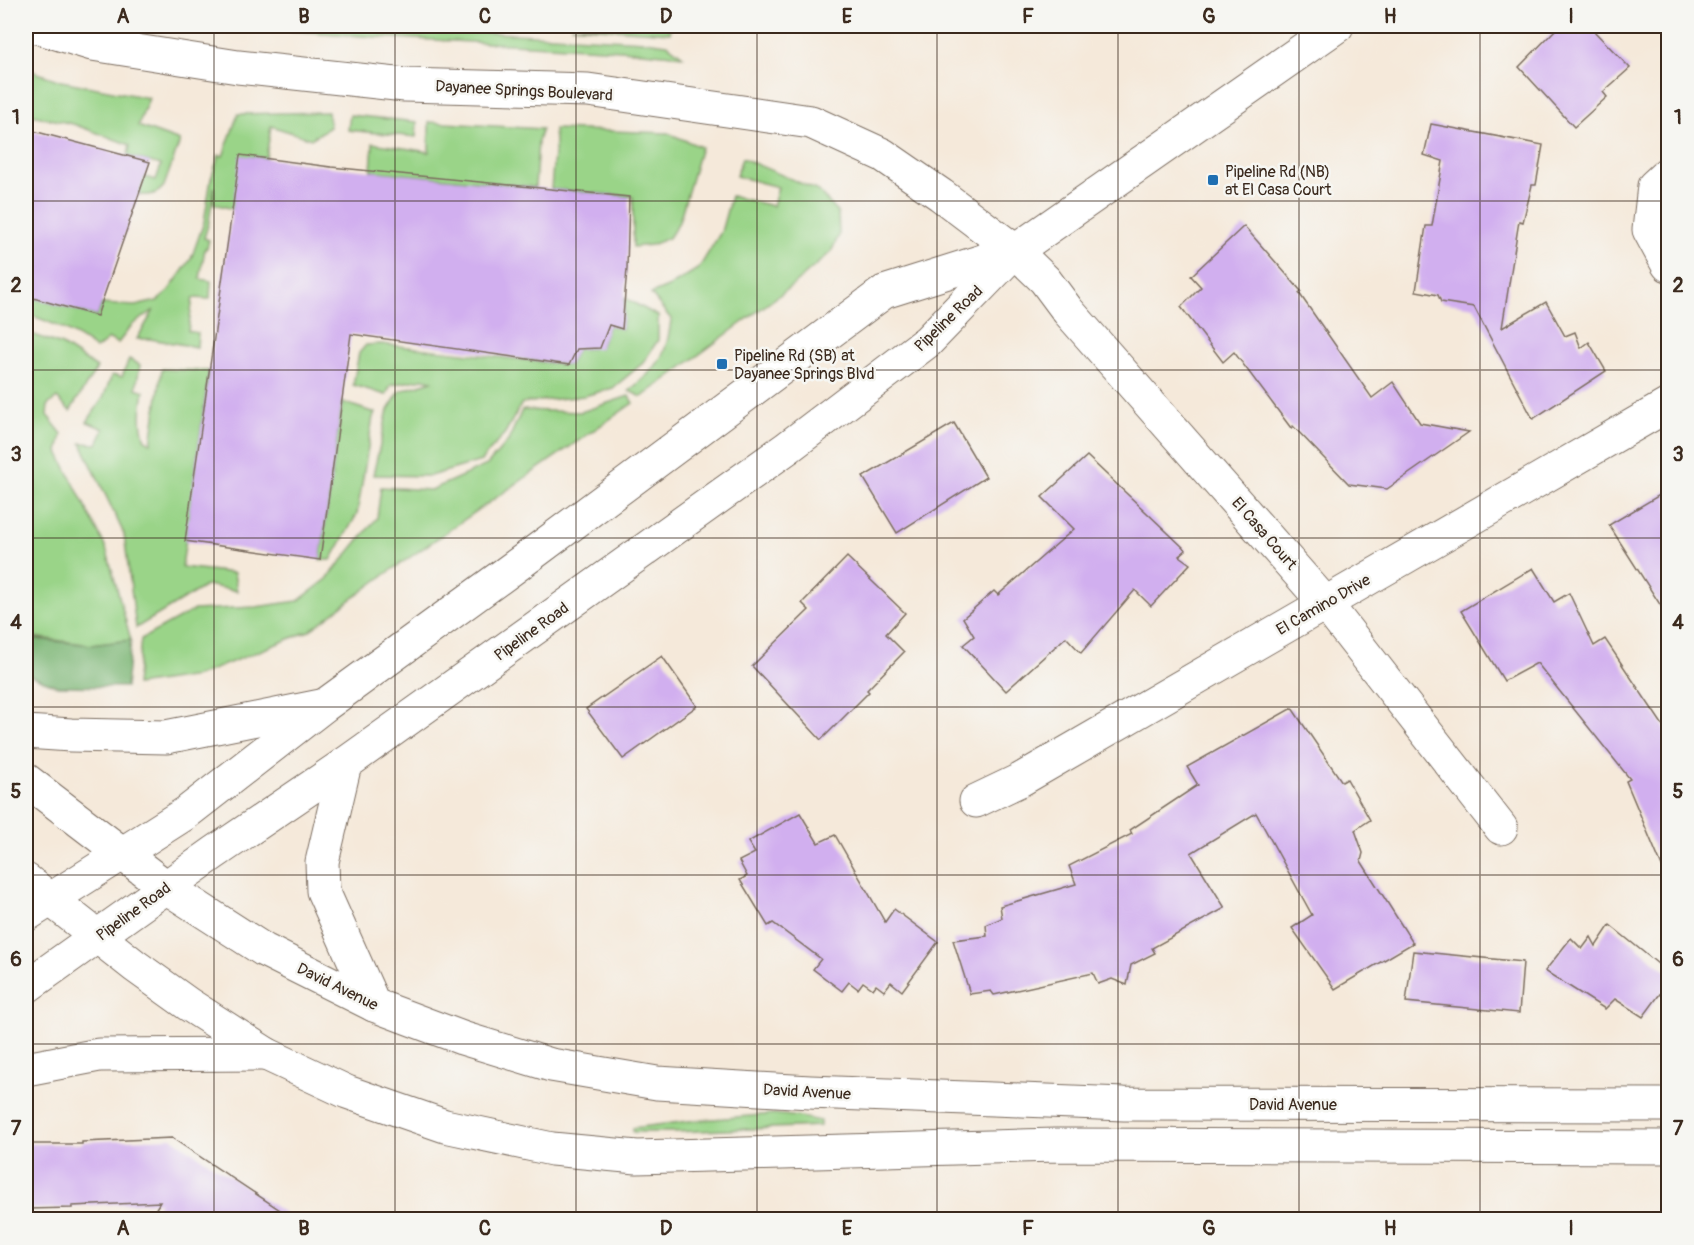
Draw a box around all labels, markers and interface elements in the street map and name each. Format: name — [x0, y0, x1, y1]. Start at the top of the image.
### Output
text: A — [117, 4, 130, 29]
text: B — [298, 4, 310, 29]
text: C — [479, 4, 491, 29]
text: D — [660, 4, 673, 29]
text: E — [842, 4, 853, 29]
text: F — [1022, 4, 1034, 29]
text: G — [1202, 4, 1216, 29]
text: H — [1384, 4, 1397, 29]
text: I — [1568, 4, 1574, 29]
street label: Dayanee Springs Boulevard — [435, 76, 613, 106]
text: 1 — [12, 105, 20, 130]
text: 1 — [1674, 105, 1682, 130]
place label: Pipeline Rd (NB) at El Casa Court — [1225, 162, 1332, 200]
marker: Pipeline Rd (NB) at El Casa Court — [1206, 173, 1220, 187]
text: 2 — [10, 273, 22, 298]
text: 2 — [1672, 273, 1684, 298]
street label: Pipeline Road — [910, 281, 987, 356]
place label: Pipeline Rd (SB) at Dayanee Springs Blvd — [734, 346, 874, 384]
marker: Pipeline Rd (SB) at Dayanee Springs Blvd — [715, 357, 729, 371]
text: 3 — [10, 442, 22, 467]
text: 3 — [1672, 442, 1684, 467]
street label: El Casa Court — [1227, 493, 1302, 574]
street label: El Camino Drive — [1273, 570, 1374, 640]
street label: Pipeline Road — [490, 598, 573, 666]
text: 4 — [10, 610, 22, 635]
text: 4 — [1672, 610, 1684, 635]
text: 5 — [11, 779, 22, 804]
text: 5 — [1673, 779, 1684, 804]
street label: Pipeline Road — [92, 878, 175, 946]
text: 6 — [10, 947, 22, 972]
text: 6 — [1672, 947, 1684, 972]
street label: David Avenue — [294, 959, 382, 1015]
street label: David Avenue — [762, 1080, 852, 1104]
street label: David Avenue — [1249, 1095, 1337, 1115]
text: 7 — [11, 1116, 22, 1141]
text: 7 — [1673, 1116, 1684, 1141]
text: A — [117, 1216, 130, 1241]
text: B — [298, 1216, 310, 1241]
text: C — [479, 1216, 491, 1241]
text: D — [660, 1216, 673, 1241]
text: E — [842, 1216, 853, 1241]
text: F — [1022, 1216, 1034, 1241]
text: G — [1202, 1216, 1216, 1241]
text: H — [1384, 1216, 1397, 1241]
text: I — [1568, 1216, 1574, 1241]

